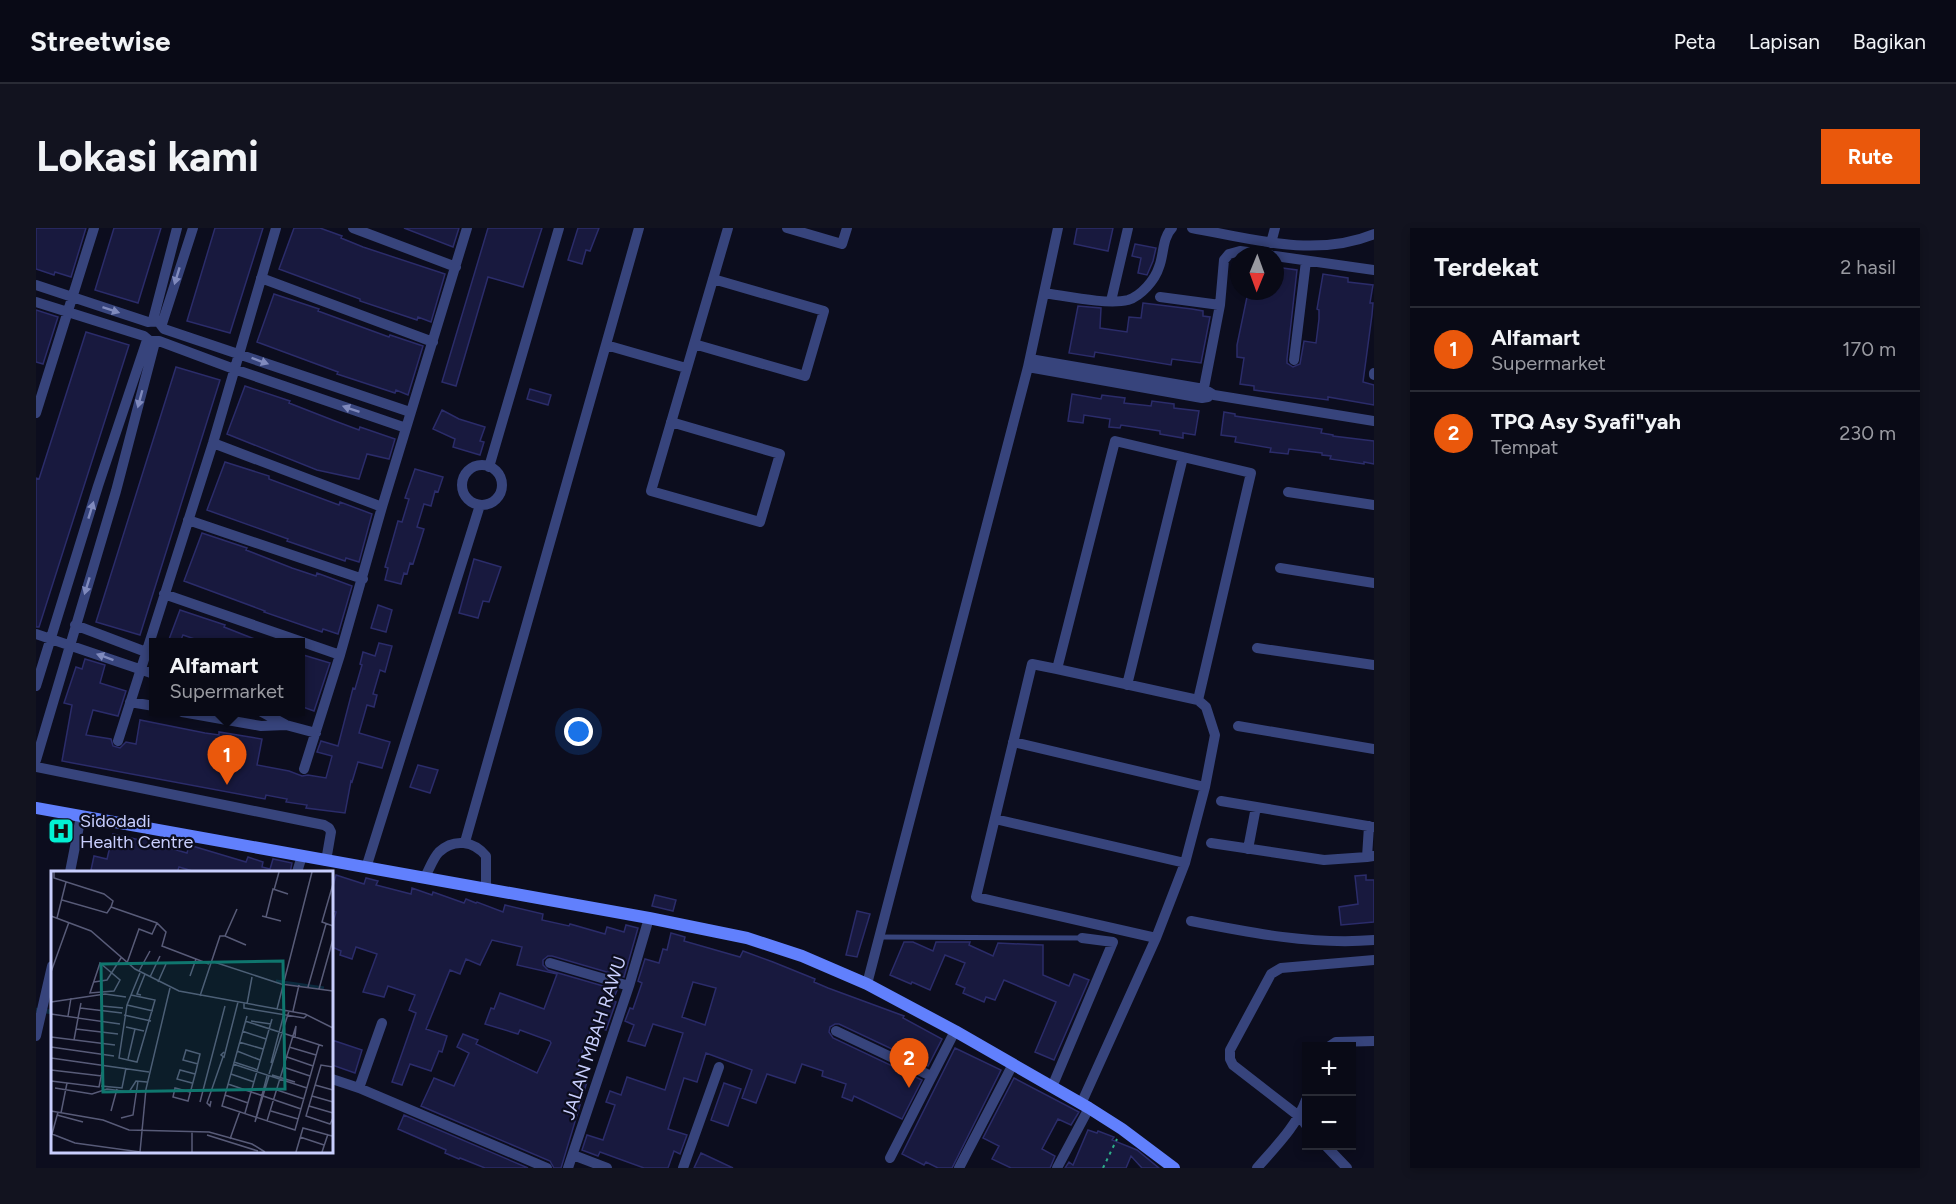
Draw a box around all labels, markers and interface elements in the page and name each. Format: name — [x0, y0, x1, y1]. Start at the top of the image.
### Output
text: Streetwise — [30, 24, 170, 58]
text: Peta — [1674, 29, 1716, 54]
text: Lapisan — [1749, 29, 1820, 54]
text: Bagikan — [1853, 29, 1926, 54]
button: Rute — [1821, 129, 1920, 184]
text: Lokasi kami — [36, 131, 259, 182]
north arrow — [1230, 246, 1284, 300]
text: Terdekat — [1434, 251, 1539, 283]
text: 2 hasil — [1840, 255, 1896, 279]
one-way arrow — [172, 267, 182, 285]
one-way arrow — [102, 306, 120, 315]
text: Alfamart — [1491, 324, 1580, 351]
text: 1 — [1449, 337, 1458, 361]
text: 170 m — [1842, 337, 1896, 361]
text: Supermarket — [1491, 351, 1606, 375]
one-way arrow — [251, 357, 269, 367]
one-way arrow — [135, 390, 144, 408]
one-way arrow — [342, 404, 360, 414]
text: TPQ Asy Syafi"yah — [1491, 408, 1681, 435]
text: 2 — [1448, 421, 1459, 445]
text: 230 m — [1839, 421, 1896, 445]
text: Tempat — [1491, 435, 1558, 459]
one-way arrow — [87, 501, 96, 519]
one-way arrow — [82, 577, 91, 595]
popup — [149, 638, 305, 716]
one-way arrow — [96, 652, 114, 662]
text: Alfamart — [170, 652, 259, 679]
text: Supermarket — [170, 679, 284, 703]
your location — [564, 717, 593, 746]
pin: 1 — [208, 736, 246, 785]
place label: Sidodadi Health Centre — [80, 810, 194, 853]
hospital icon: Sidodadi Health Centre — [46, 816, 76, 846]
inset map — [51, 871, 333, 1153]
street label: JALAN MBAH RAWU — [557, 953, 631, 1123]
pin: 2 — [890, 1038, 928, 1088]
map controls — [1302, 1042, 1356, 1150]
button: + — [1302, 1042, 1356, 1096]
button: − — [1302, 1096, 1356, 1150]

